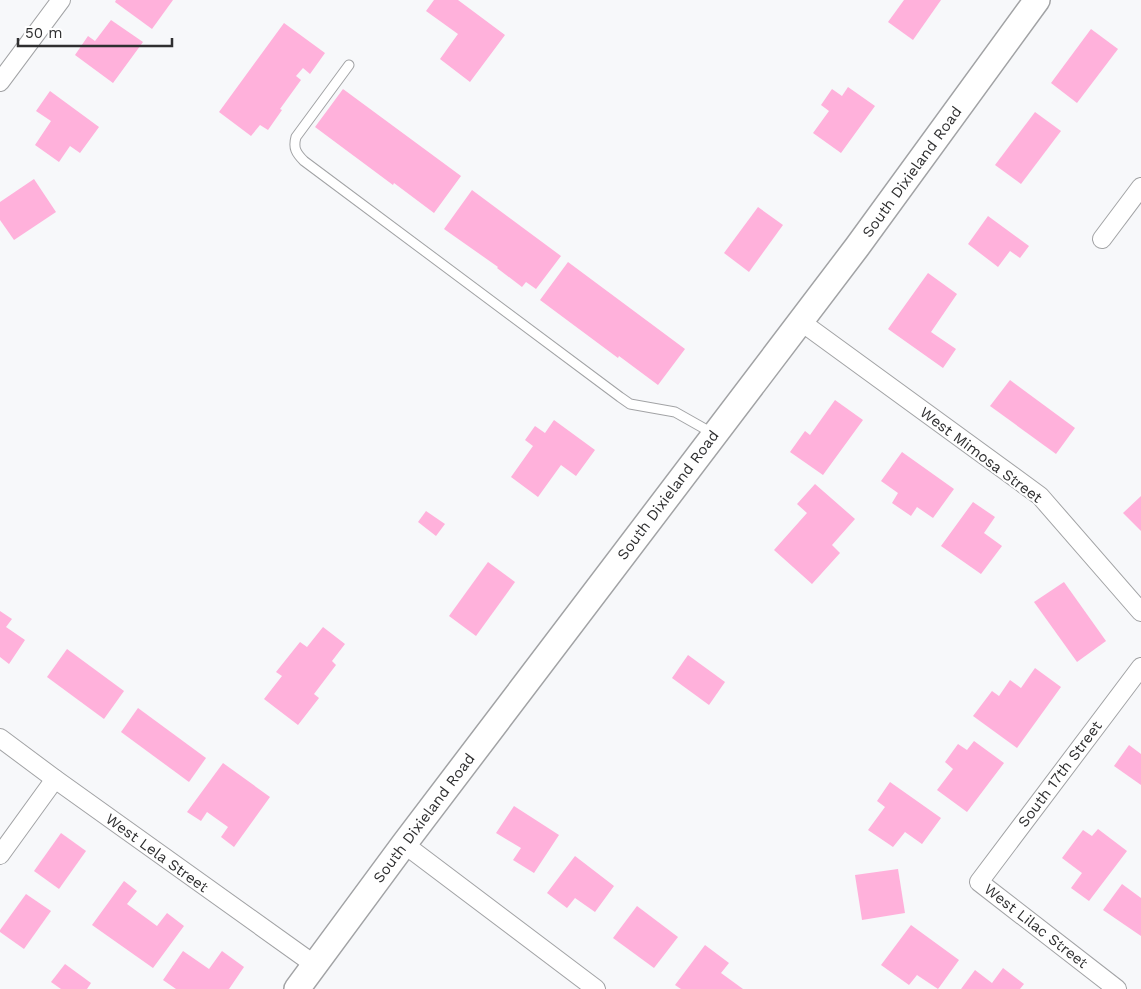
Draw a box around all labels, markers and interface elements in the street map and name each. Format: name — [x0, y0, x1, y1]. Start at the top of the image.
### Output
scale bar — [18, 15, 171, 47]
text: 50 m — [25, 24, 62, 42]
street label: South Dixieland Road — [858, 103, 966, 241]
street label: West Mimosa Street — [916, 403, 1046, 507]
street label: South Dixieland Road — [613, 427, 723, 563]
street label: South 17th Street — [1014, 717, 1106, 831]
street label: South Dixieland Road — [369, 750, 479, 886]
street label: West Lela Street — [102, 810, 212, 897]
street label: West Lilac Street — [981, 880, 1092, 972]

